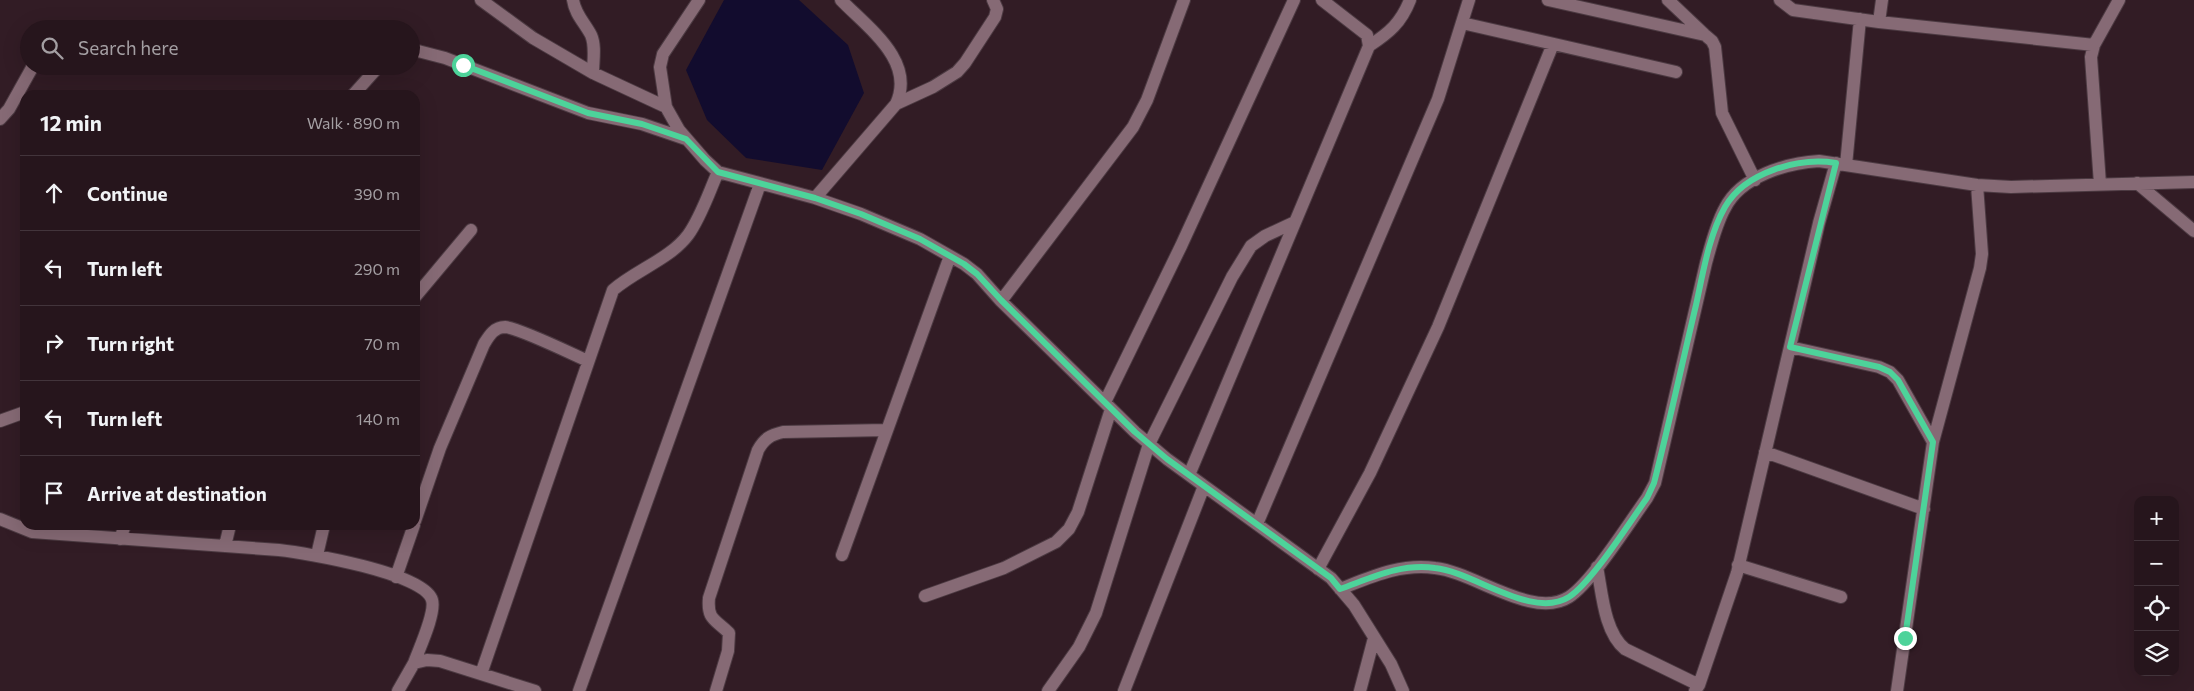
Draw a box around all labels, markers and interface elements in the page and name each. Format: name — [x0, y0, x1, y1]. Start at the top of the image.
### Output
search box — [20, 20, 420, 75]
icon: search — [38, 34, 66, 62]
text: Search here — [78, 36, 178, 59]
route start — [452, 54, 475, 77]
text: 12 min — [40, 110, 102, 135]
text: Walk · 890 m — [307, 113, 400, 132]
icon: ahead — [40, 179, 68, 207]
text: Continue — [87, 182, 167, 205]
text: 390 m — [354, 184, 400, 203]
icon: left — [40, 254, 68, 282]
text: Turn left — [87, 257, 162, 280]
text: 290 m — [354, 259, 400, 278]
icon: right — [40, 329, 68, 357]
text: Turn right — [87, 332, 174, 355]
text: 70 m — [364, 334, 400, 353]
icon: left — [40, 404, 68, 432]
text: Turn left — [87, 407, 162, 430]
text: 140 m — [356, 409, 400, 428]
icon: arrive — [40, 479, 68, 507]
text: Arrive at destination — [87, 482, 267, 505]
map controls — [2134, 496, 2179, 676]
button: + — [2134, 496, 2179, 541]
button: − — [2134, 541, 2179, 586]
button: locate — [2134, 586, 2179, 631]
route end — [1894, 627, 1917, 650]
button: layers — [2134, 631, 2179, 676]

